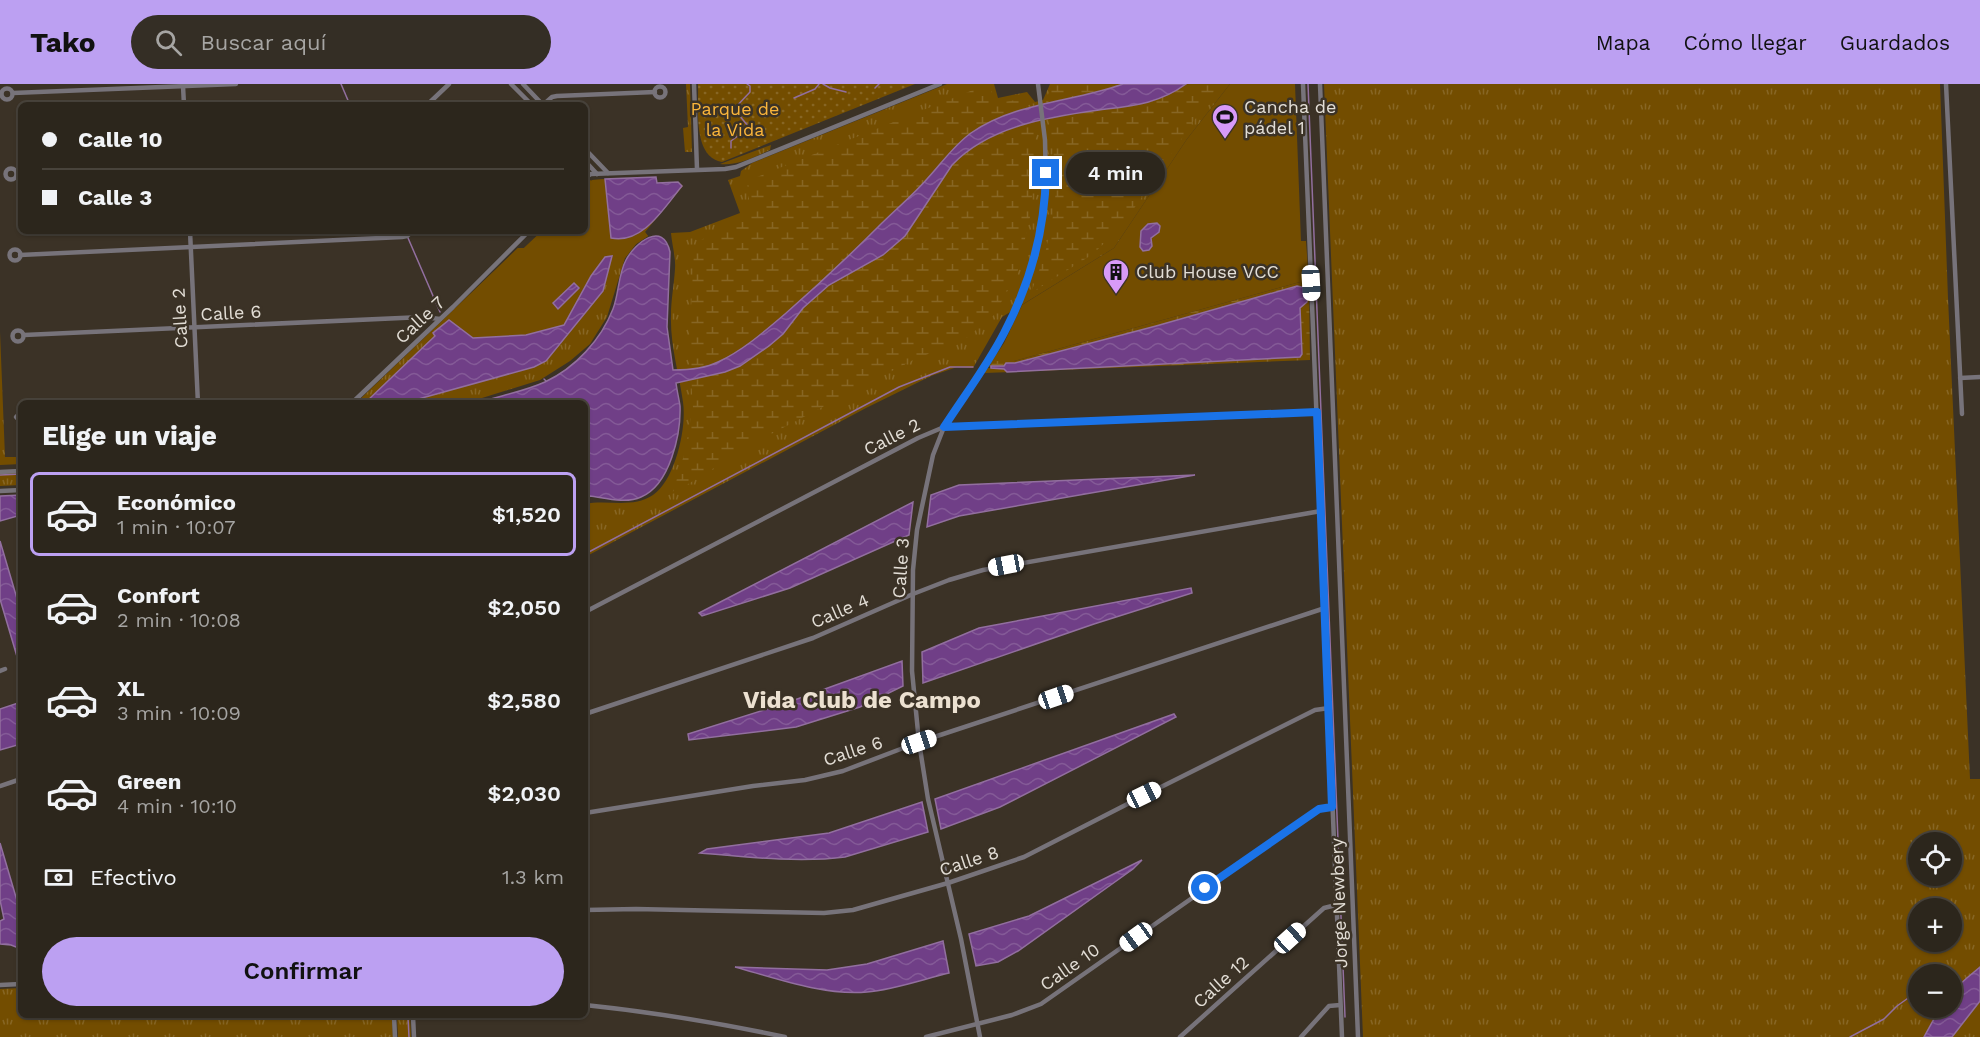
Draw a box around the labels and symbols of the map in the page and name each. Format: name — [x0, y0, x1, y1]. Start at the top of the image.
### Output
place label: Cancha de pádel 1 — [1244, 96, 1336, 138]
park label: Parque de la Vida — [691, 98, 779, 140]
sports icon: Cancha de pádel 1 — [1210, 102, 1240, 140]
callout: 4 min — [1067, 152, 1166, 194]
route end — [1032, 159, 1059, 186]
building icon: Club House VCC — [1101, 257, 1131, 295]
place label: Club House VCC — [1136, 261, 1279, 282]
car — [1301, 265, 1321, 301]
street label: Calle 2 — [167, 287, 192, 349]
street label: Calle 7 — [391, 292, 449, 348]
street label: Calle 6 — [200, 300, 262, 325]
street label: Calle 2 — [860, 413, 924, 460]
street label: Calle 3 — [888, 537, 913, 599]
car — [987, 553, 1025, 577]
street label: Calle 4 — [808, 589, 872, 632]
car — [1036, 683, 1076, 711]
district label: Vida Club de Campo — [743, 686, 981, 714]
car — [899, 728, 939, 756]
street label: Calle 6 — [821, 731, 885, 770]
car — [1124, 779, 1164, 811]
street label: Jorge Newbery — [1326, 837, 1351, 969]
street label: Calle 8 — [937, 841, 1001, 880]
route start — [1191, 874, 1218, 901]
car — [1116, 919, 1156, 955]
car — [1271, 919, 1309, 957]
street label: Calle 10 — [1036, 939, 1104, 995]
street label: Calle 12 — [1189, 951, 1253, 1012]

